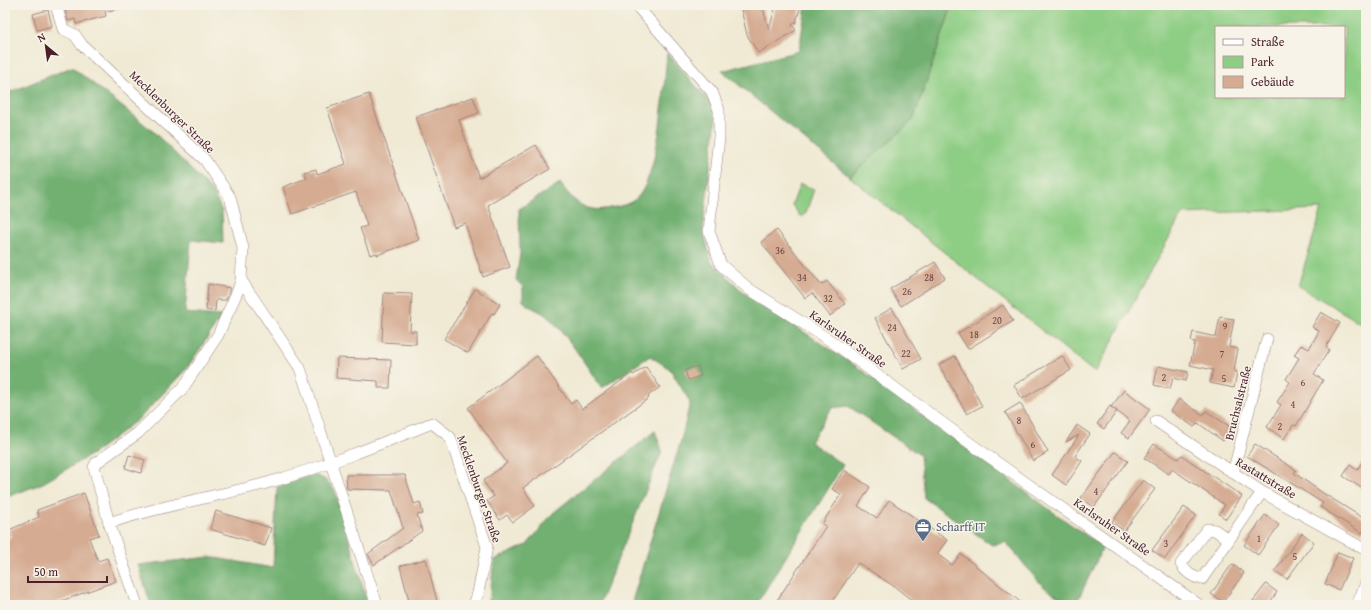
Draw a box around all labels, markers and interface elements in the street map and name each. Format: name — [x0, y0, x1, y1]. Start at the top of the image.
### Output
north arrow — [26, 26, 66, 66]
legend — [1215, 26, 1345, 98]
text: N — [34, 28, 49, 46]
text: Straße — [1251, 33, 1285, 50]
text: Park — [1251, 53, 1275, 70]
street label: Mecklenburger Straße — [126, 66, 219, 157]
text: Gebäude — [1251, 73, 1294, 90]
house number: 36 — [775, 243, 785, 258]
house number: 34 — [797, 270, 807, 285]
house number: 28 — [924, 270, 934, 285]
house number: 26 — [902, 284, 912, 299]
house number: 32 — [823, 291, 833, 306]
street label: Karlsruher Straße — [806, 306, 891, 372]
house number: 20 — [992, 313, 1002, 328]
house number: 9 — [1223, 319, 1228, 334]
house number: 24 — [887, 320, 897, 335]
house number: 18 — [969, 327, 979, 342]
house number: 22 — [901, 346, 911, 361]
house number: 7 — [1220, 346, 1225, 361]
street label: Bruchsalstraße — [1220, 364, 1255, 442]
house number: 2 — [1162, 370, 1167, 385]
house number: 5 — [1222, 371, 1227, 386]
house number: 6 — [1301, 375, 1306, 390]
house number: 4 — [1291, 397, 1296, 412]
house number: 8 — [1017, 413, 1022, 428]
house number: 2 — [1278, 419, 1283, 434]
street label: Mecklenburger Straße — [453, 433, 506, 545]
house number: 6 — [1031, 437, 1036, 452]
street label: Rastattstraße — [1233, 453, 1300, 503]
house number: 4 — [1094, 484, 1099, 499]
street label: Karlsruher Straße — [1070, 494, 1155, 560]
office icon: Scharff IT — [913, 517, 933, 542]
place label: Scharff IT — [936, 518, 985, 535]
house number: 1 — [1257, 531, 1262, 546]
house number: 3 — [1164, 536, 1169, 551]
house number: 5 — [1293, 549, 1298, 564]
scale bar — [28, 558, 107, 584]
text: 50 m — [34, 563, 58, 580]

